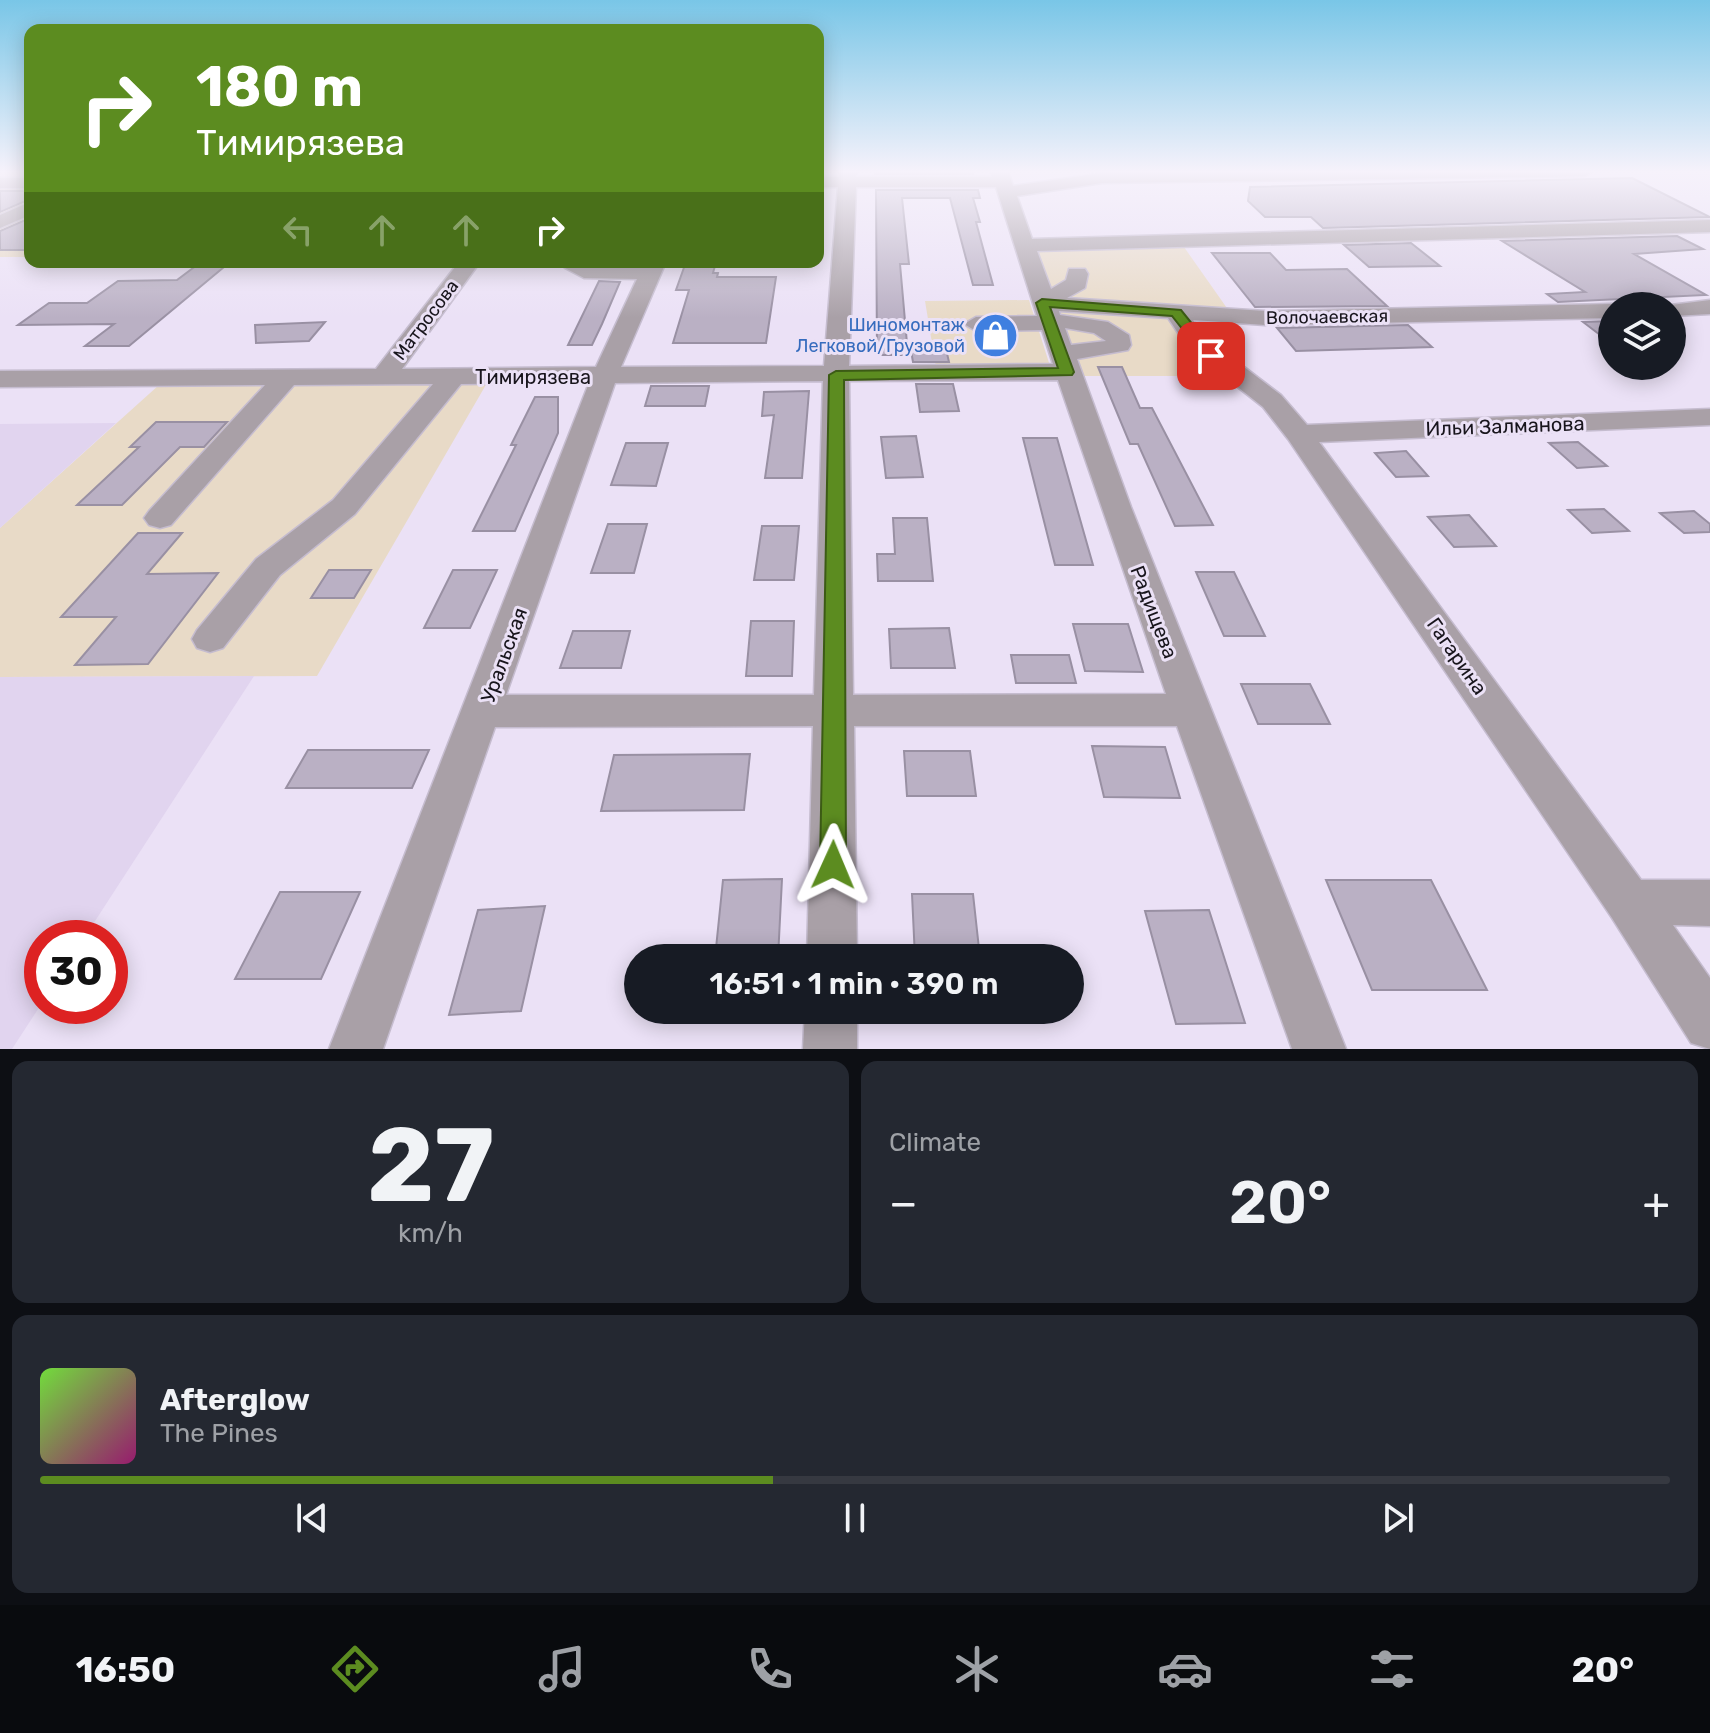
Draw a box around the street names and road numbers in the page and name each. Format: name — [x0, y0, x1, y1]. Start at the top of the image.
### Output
street label: Матросова — [389, 276, 463, 364]
street label: Волочаевская — [1266, 305, 1388, 329]
street label: Тимирязева — [475, 365, 591, 389]
street label: Ильи Залманова — [1425, 411, 1585, 441]
street label: Радищева — [1125, 562, 1183, 662]
street label: Уральская — [476, 604, 532, 706]
street label: Гагарина — [1422, 613, 1492, 699]

